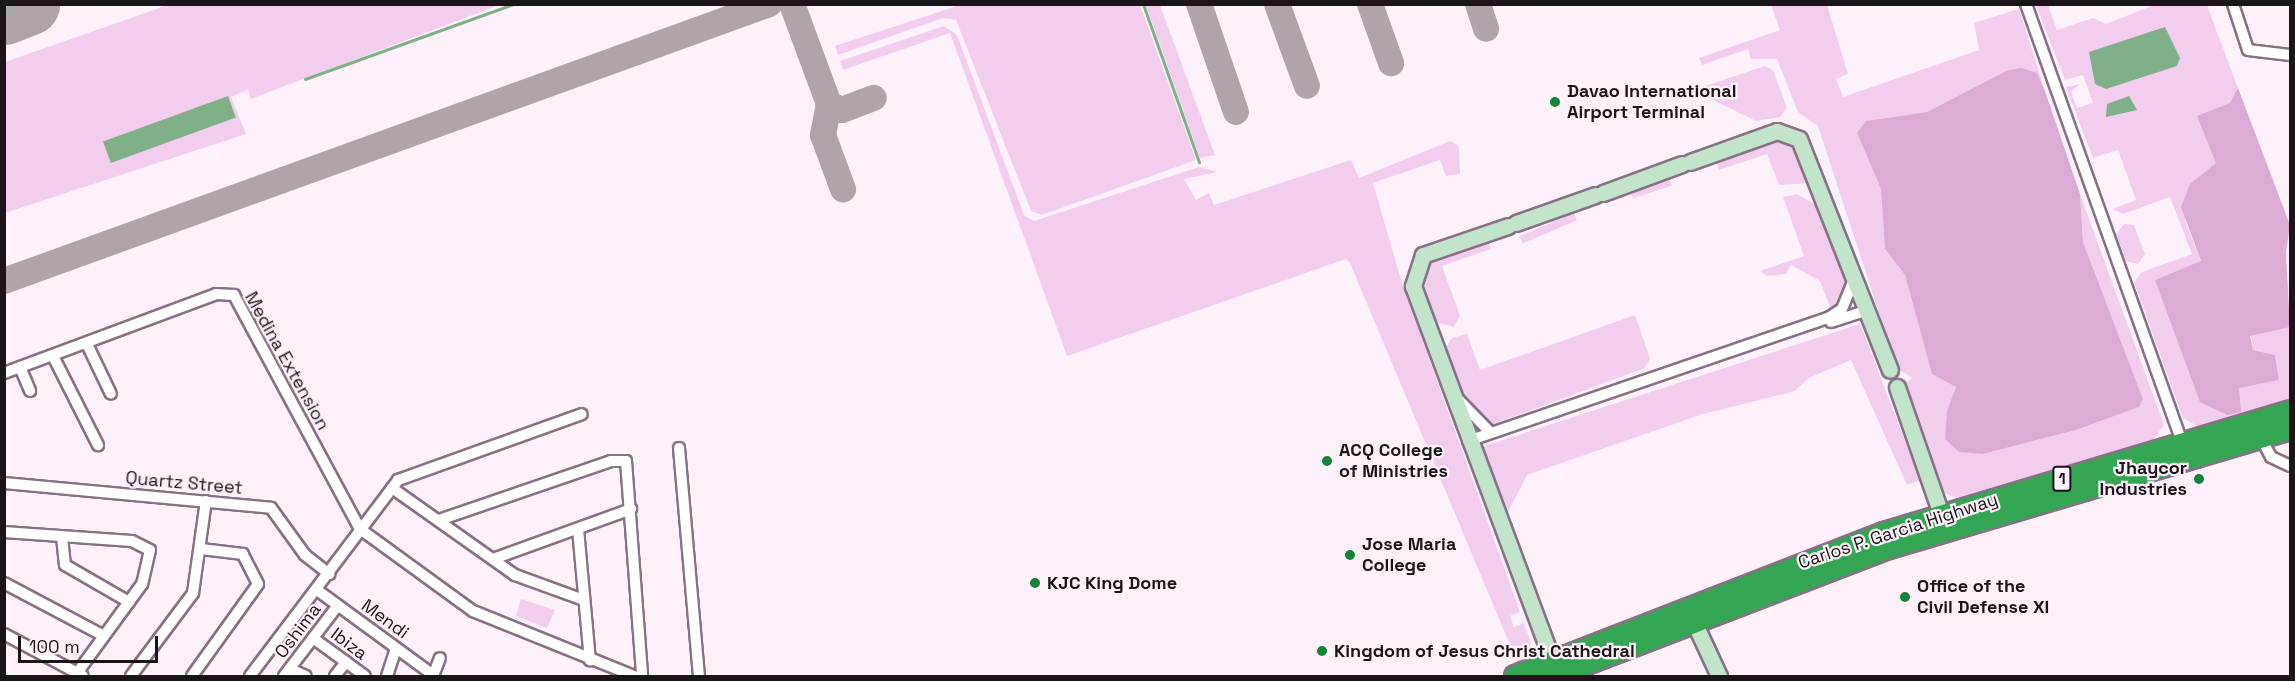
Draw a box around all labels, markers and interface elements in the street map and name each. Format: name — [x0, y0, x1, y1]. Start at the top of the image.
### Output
place label: Davao International Airport Terminal — [1567, 81, 1736, 124]
marker: Davao International Airport Terminal — [1548, 95, 1562, 109]
street label: Medina Extension — [240, 288, 334, 434]
place label: ACQ College of Ministries — [1339, 440, 1448, 482]
marker: ACQ College of Ministries — [1320, 454, 1334, 468]
place label: Jhaycor Industries — [2099, 458, 2187, 500]
road number: 1 — [2052, 466, 2072, 492]
street label: Quartz Street — [125, 467, 243, 499]
marker: Jhaycor Industries — [2192, 472, 2206, 486]
street label: Carlos P. Garcia Highway — [1795, 488, 2001, 574]
place label: Jose Maria College — [1362, 534, 1456, 576]
marker: Jose Maria College — [1343, 548, 1357, 562]
place label: KJC King Dome — [1047, 572, 1177, 594]
marker: KJC King Dome — [1028, 576, 1042, 590]
place label: Office of the Civil Defense XI — [1917, 576, 2049, 618]
marker: Office of the Civil Defense XI — [1898, 590, 1912, 604]
street label: Mendi — [357, 595, 413, 643]
street label: Oshima — [270, 599, 326, 663]
street label: Ibiza — [326, 623, 372, 665]
scale bar — [21, 624, 160, 662]
text: 100 m — [29, 635, 80, 658]
place label: Kingdom of Jesus Christ Cathedral — [1334, 640, 1635, 662]
marker: Kingdom of Jesus Christ Cathedral — [1315, 644, 1329, 658]

